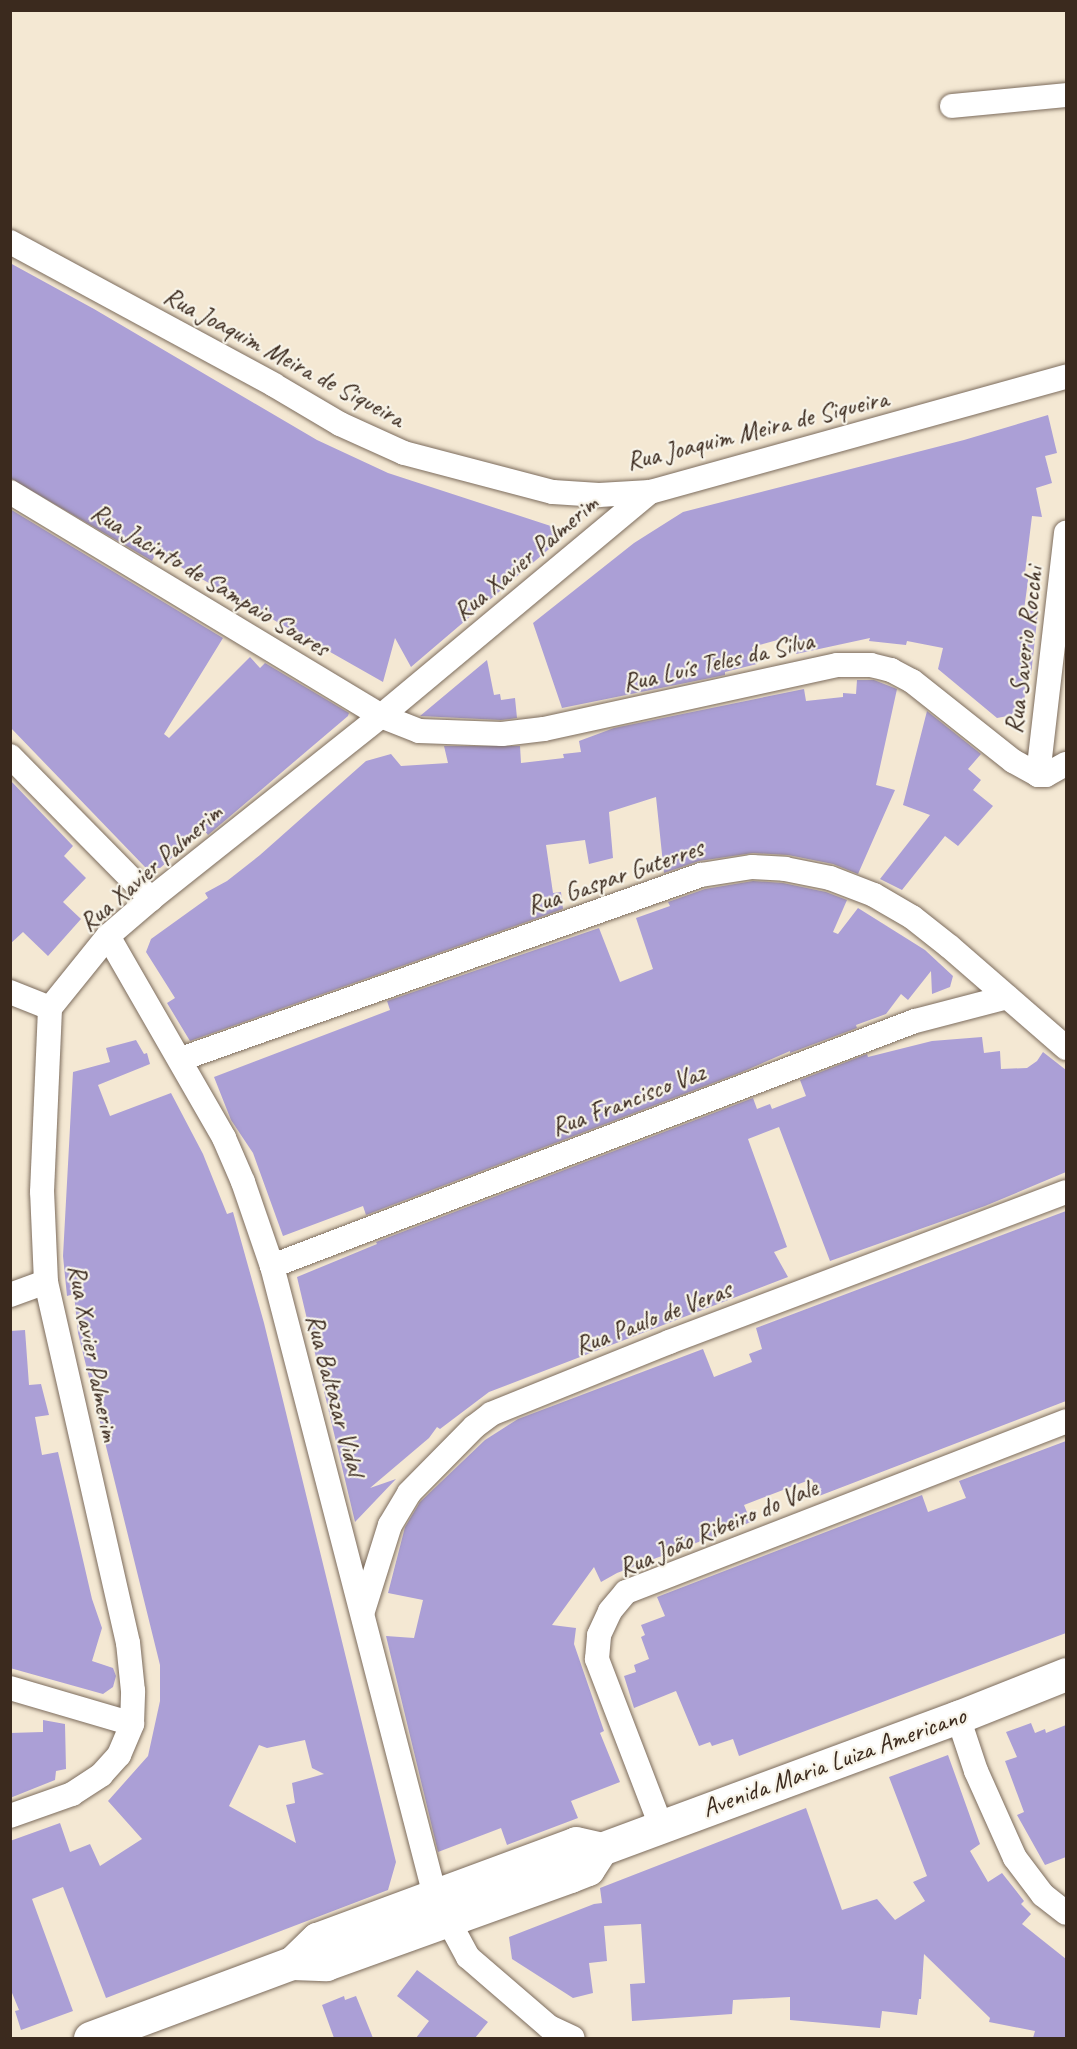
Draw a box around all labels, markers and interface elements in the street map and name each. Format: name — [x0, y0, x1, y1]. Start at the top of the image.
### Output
street label: Rua Joaquim Meira de Siqueira — [159, 281, 409, 433]
street label: Rua Joaquim Meira de Siqueira — [624, 383, 890, 477]
street label: Rua Xavier Palmerim — [446, 488, 606, 628]
street label: Rua Jacinto de Sampaio Soares — [86, 497, 334, 663]
street label: Rua Saverio Rocchi — [998, 565, 1050, 735]
street label: Rua Luís Teles da Silva — [620, 625, 816, 699]
street label: Rua Xavier Palmerim — [72, 797, 230, 939]
street label: Rua Gaspar Guterres — [523, 832, 707, 922]
street label: Rua Francisco Vaz — [547, 1056, 709, 1144]
street label: Rua Xavier Palmerim — [60, 1261, 126, 1445]
street label: Rua Paulo de Veras — [570, 1274, 736, 1362]
street label: Rua Baltazar Vidal — [299, 1311, 371, 1479]
street label: Rua João Ribeiro do Vale — [614, 1472, 822, 1584]
street label: Avenida Maria Luiza Americano — [699, 1700, 969, 1824]

